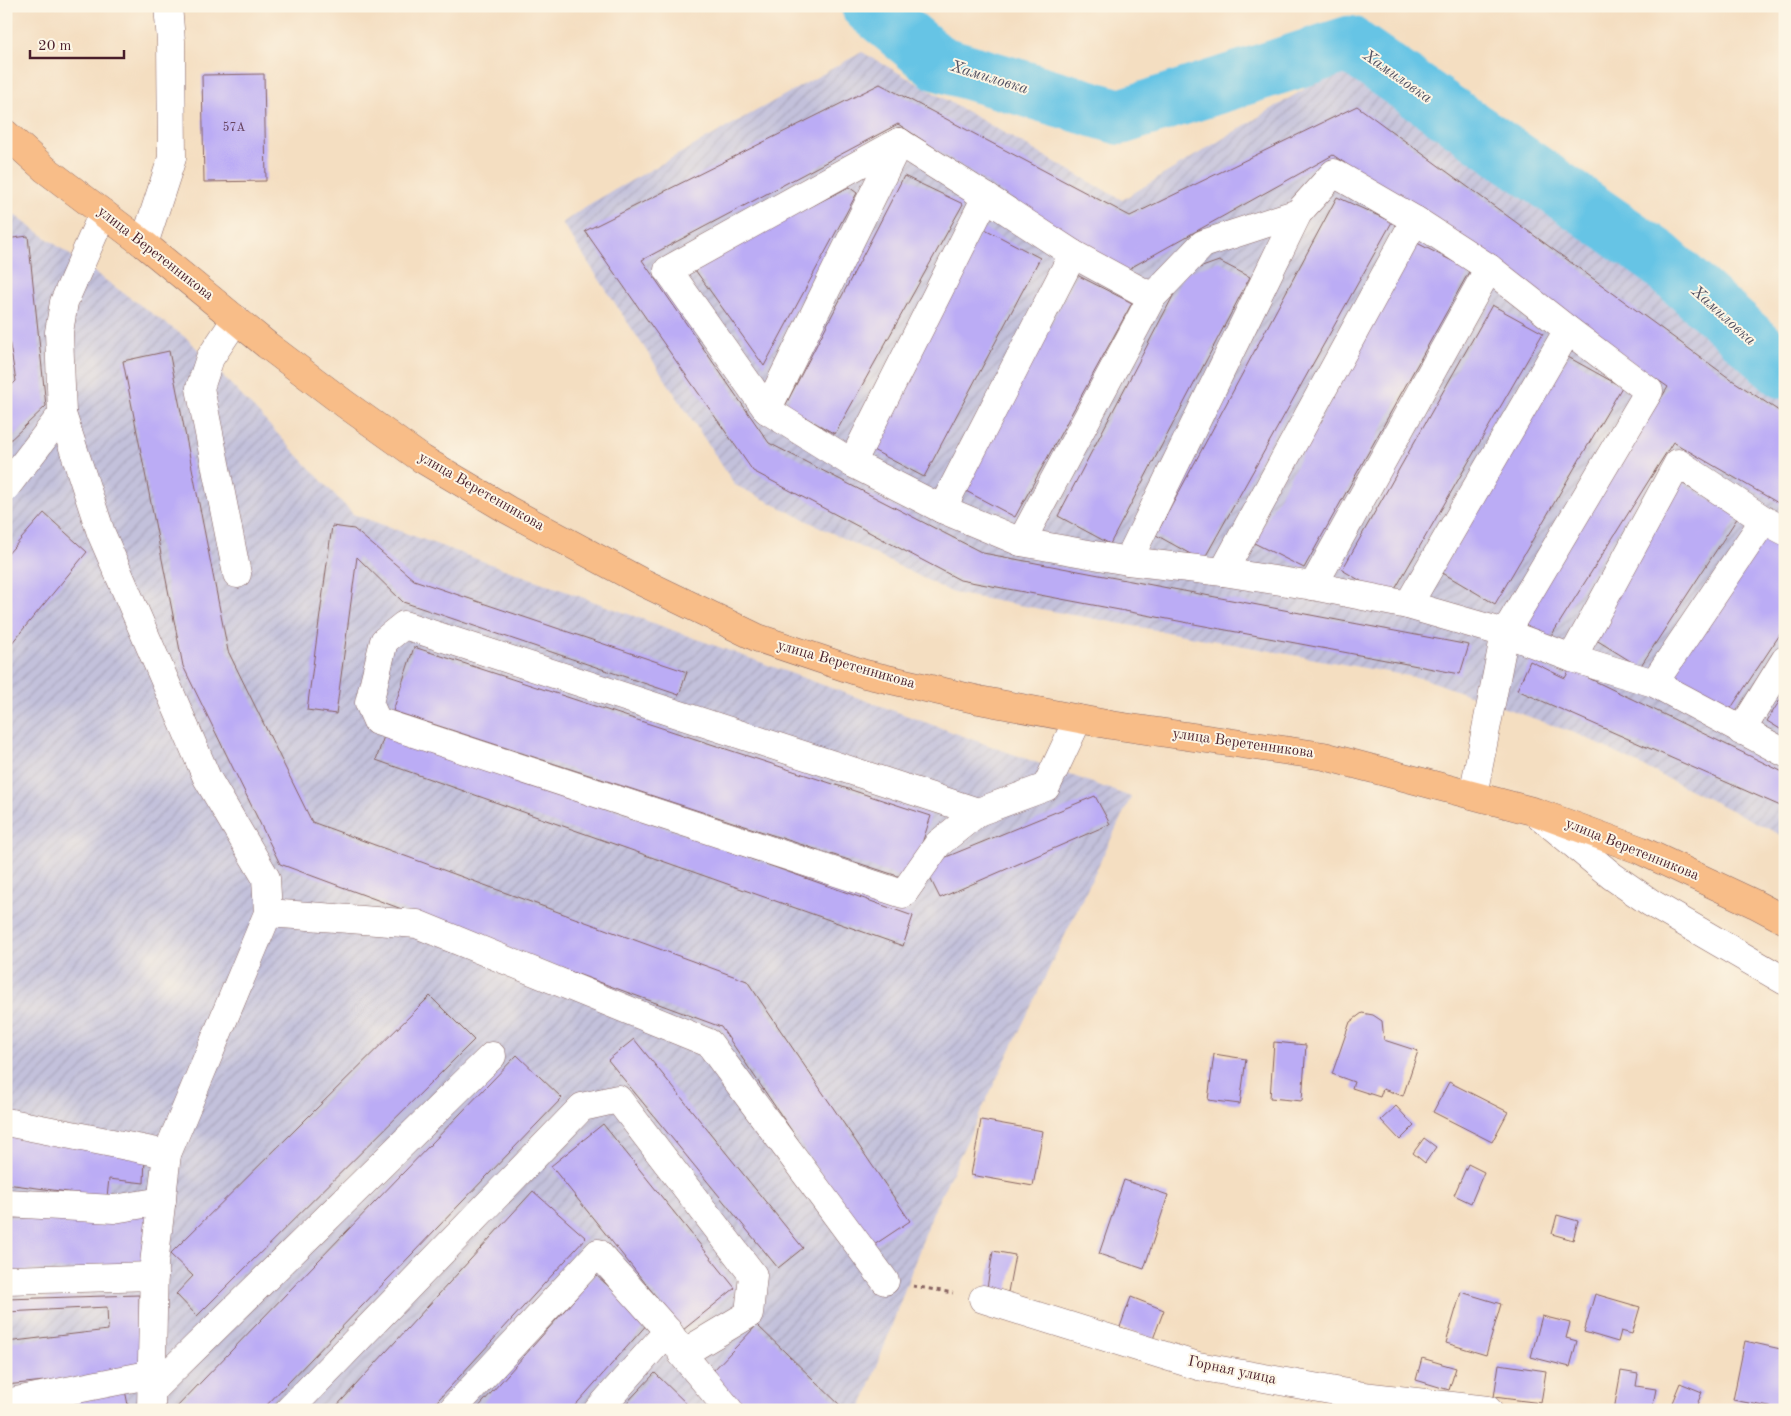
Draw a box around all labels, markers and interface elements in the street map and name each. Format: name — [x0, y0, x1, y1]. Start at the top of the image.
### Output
scale bar — [30, 28, 124, 60]
text: 20 m — [38, 39, 72, 54]
water label: Хамиловка — [1359, 47, 1435, 107]
water label: Хамиловка — [948, 59, 1030, 98]
house number: 57А — [222, 121, 246, 134]
street label: улица Веретенникова — [94, 204, 216, 304]
water label: Хамиловка — [1688, 283, 1759, 349]
street label: улица Веретенникова — [416, 450, 547, 534]
street label: улица Веретенникова — [775, 638, 917, 692]
street label: улица Веретенникова — [1171, 727, 1315, 761]
street label: улица Веретенникова — [1563, 816, 1701, 884]
street label: Горная улица — [1186, 1354, 1278, 1388]

